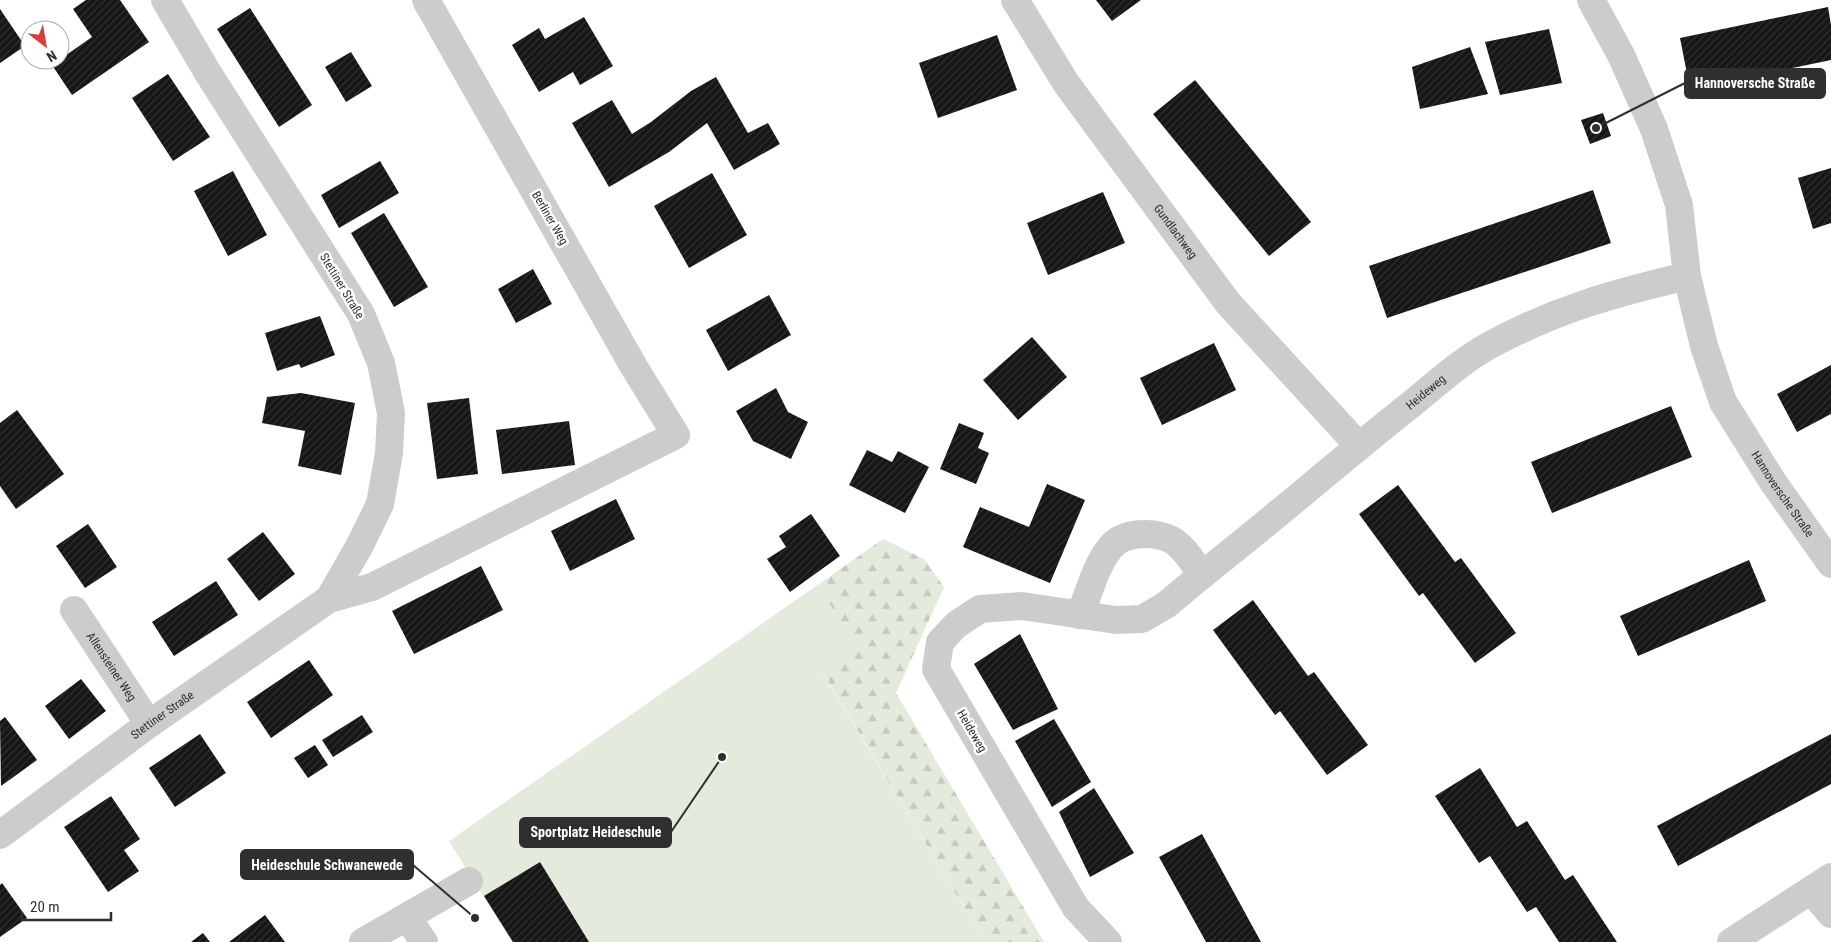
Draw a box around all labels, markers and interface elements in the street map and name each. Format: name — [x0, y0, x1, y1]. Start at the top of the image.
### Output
north arrow — [20, 20, 70, 70]
text: N — [44, 47, 59, 65]
callout: Hannoversche Straße — [1685, 69, 1825, 98]
text: Hannoversche Straße — [1695, 75, 1815, 91]
street label: Berliner Weg — [529, 189, 571, 247]
street label: Gundlachweg — [1151, 202, 1200, 262]
street label: Stettiner Straße — [317, 251, 367, 322]
street label: Heideweg — [1403, 372, 1448, 412]
street label: Hannoversche Straße — [1748, 448, 1817, 540]
street label: Allensteiner Weg — [84, 630, 139, 704]
street label: Stettiner Straße — [128, 688, 197, 742]
street label: Heideweg — [954, 707, 990, 755]
callout: Sportplatz Heideschule — [520, 818, 671, 847]
text: Sportplatz Heideschule — [531, 824, 662, 840]
callout: Heideschule Schwanewede — [241, 850, 413, 879]
text: Heideschule Schwanewede — [251, 857, 403, 873]
scale bar — [22, 890, 111, 922]
text: 20 m — [30, 898, 60, 916]

